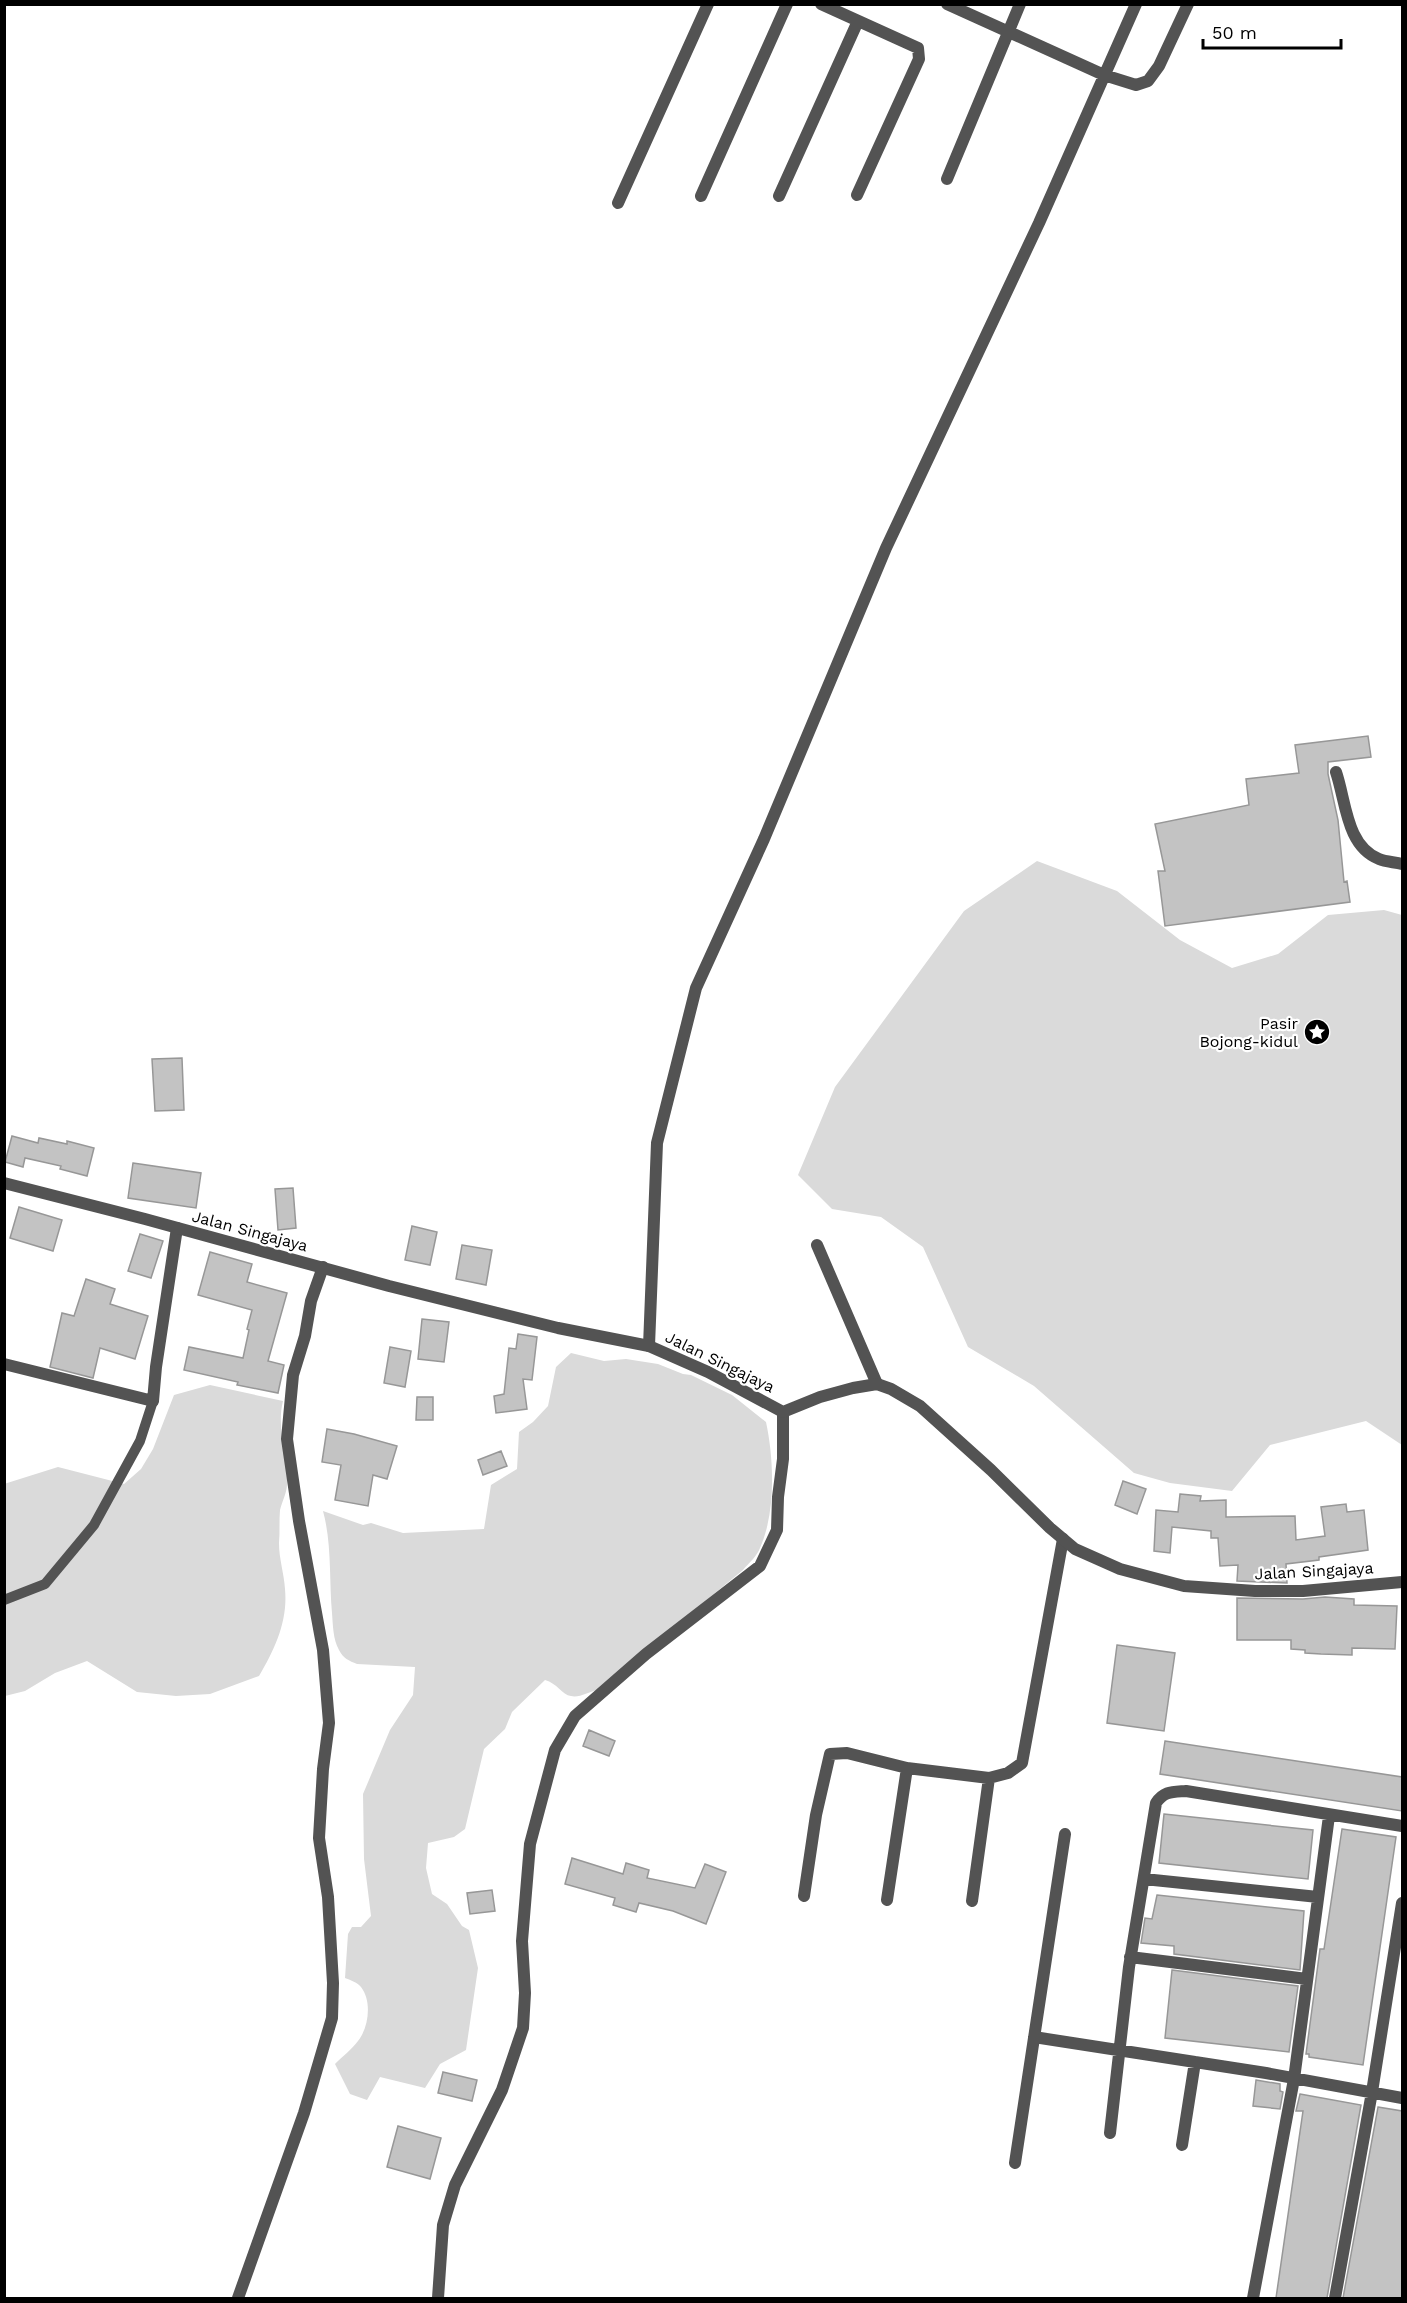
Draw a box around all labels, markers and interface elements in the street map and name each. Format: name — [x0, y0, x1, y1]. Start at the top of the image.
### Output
scale bar — [1203, 12, 1341, 50]
text: 50 m — [1212, 22, 1257, 43]
place label: Pasir Bojong-kidul — [1199, 1014, 1298, 1051]
place icon: Pasir Bojong-kidul — [1302, 1017, 1332, 1047]
street label: Jalan Singajaya — [190, 1206, 310, 1256]
street label: Jalan Singajaya — [662, 1327, 778, 1397]
street label: Jalan Singajaya — [1254, 1558, 1374, 1584]

